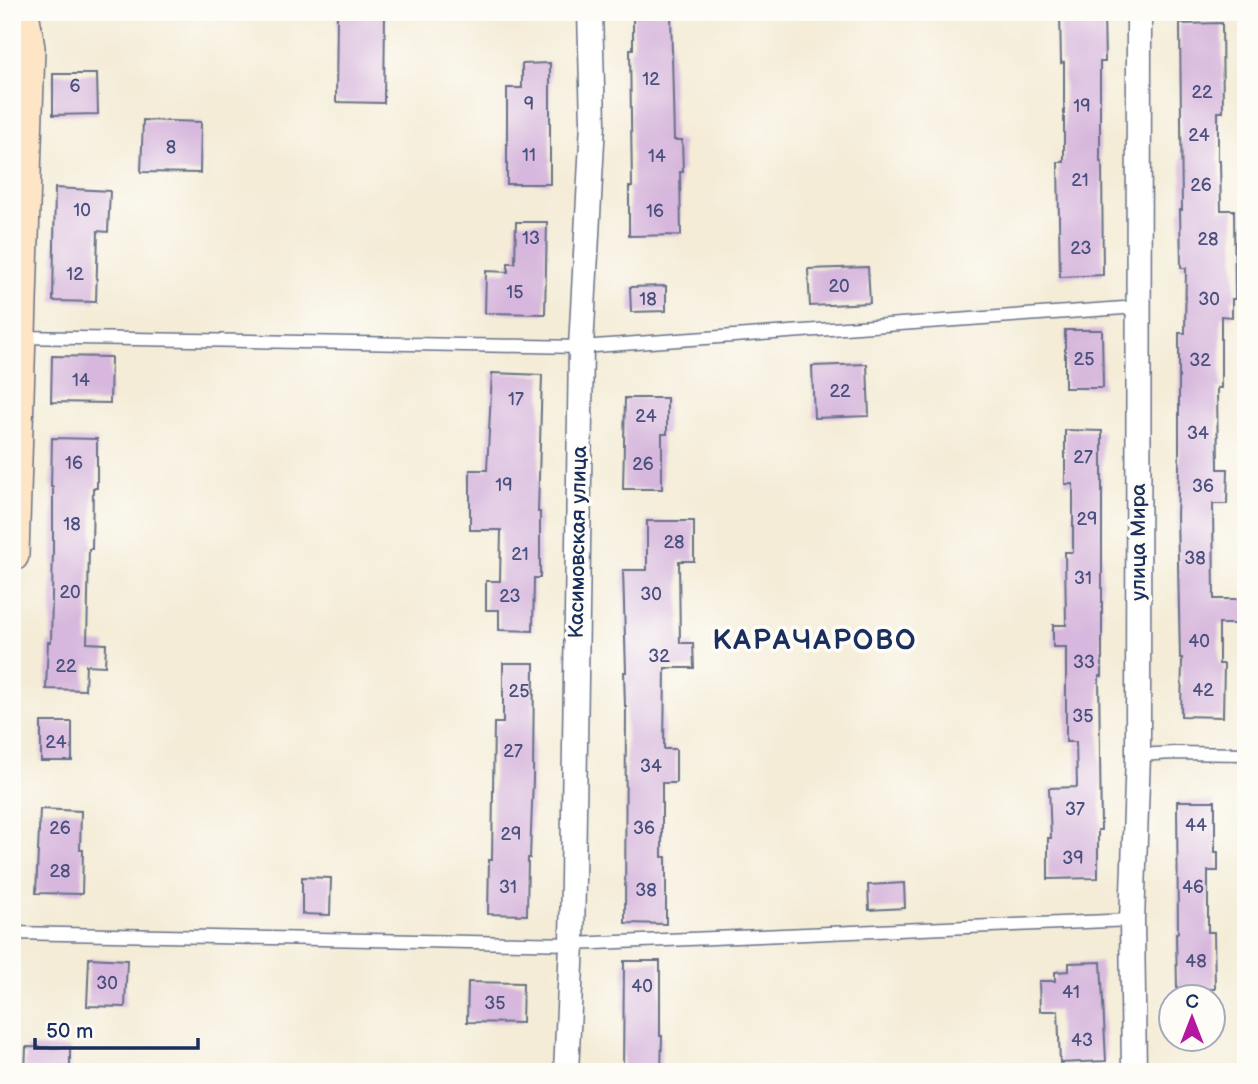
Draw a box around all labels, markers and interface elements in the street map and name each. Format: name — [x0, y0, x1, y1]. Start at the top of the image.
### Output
house number: 12 — [642, 69, 660, 90]
house number: 6 — [70, 76, 81, 97]
house number: 22 — [1191, 82, 1213, 103]
house number: 9 — [524, 94, 534, 115]
house number: 19 — [1073, 96, 1091, 117]
house number: 24 — [1188, 125, 1210, 146]
house number: 8 — [166, 137, 176, 158]
house number: 11 — [522, 145, 536, 166]
house number: 14 — [648, 146, 666, 167]
house number: 21 — [1071, 170, 1089, 191]
house number: 26 — [1190, 175, 1212, 196]
house number: 10 — [73, 200, 91, 221]
house number: 16 — [646, 201, 664, 222]
house number: 13 — [522, 228, 540, 249]
house number: 28 — [1197, 229, 1219, 250]
house number: 23 — [1070, 238, 1092, 259]
house number: 12 — [66, 264, 84, 285]
house number: 20 — [828, 276, 850, 297]
house number: 15 — [506, 282, 524, 303]
house number: 18 — [639, 289, 657, 310]
house number: 30 — [1198, 289, 1220, 310]
house number: 25 — [1074, 349, 1094, 370]
house number: 32 — [1189, 350, 1211, 371]
house number: 14 — [72, 370, 90, 391]
house number: 22 — [829, 381, 851, 402]
house number: 17 — [508, 389, 524, 410]
house number: 24 — [635, 406, 657, 427]
house number: 34 — [1187, 423, 1209, 444]
street label: Касимовская улица — [564, 445, 592, 639]
house number: 27 — [1073, 447, 1093, 468]
house number: 16 — [65, 453, 83, 474]
house number: 26 — [632, 454, 654, 475]
house number: 19 — [495, 475, 513, 496]
house number: 36 — [1192, 476, 1214, 497]
street label: улица Мира — [1126, 483, 1151, 601]
house number: 29 — [1076, 509, 1098, 530]
house number: 18 — [63, 514, 81, 535]
house number: 28 — [663, 532, 685, 553]
house number: 21 — [511, 544, 529, 565]
house number: 38 — [1184, 548, 1206, 569]
house number: 31 — [1074, 568, 1092, 589]
house number: 20 — [59, 582, 81, 603]
house number: 30 — [640, 584, 662, 605]
house number: 23 — [499, 586, 521, 607]
district label: КАРАЧАРОВО — [713, 624, 917, 657]
house number: 40 — [1188, 631, 1210, 652]
house number: 32 — [648, 646, 670, 667]
house number: 33 — [1073, 652, 1095, 673]
house number: 22 — [55, 656, 77, 677]
house number: 42 — [1192, 680, 1214, 701]
house number: 25 — [509, 681, 529, 702]
house number: 35 — [1072, 706, 1094, 727]
house number: 24 — [45, 732, 67, 753]
house number: 27 — [503, 741, 523, 762]
house number: 34 — [640, 756, 662, 777]
house number: 37 — [1065, 799, 1085, 820]
house number: 44 — [1185, 815, 1207, 836]
house number: 26 — [49, 818, 71, 839]
house number: 36 — [633, 818, 655, 839]
house number: 29 — [500, 824, 522, 845]
house number: 39 — [1062, 848, 1084, 869]
house number: 28 — [49, 861, 71, 882]
house number: 31 — [499, 877, 517, 898]
house number: 46 — [1182, 877, 1204, 898]
house number: 38 — [635, 880, 657, 901]
house number: 48 — [1185, 951, 1207, 972]
house number: 30 — [96, 973, 118, 994]
house number: 40 — [631, 976, 653, 997]
house number: 41 — [1062, 982, 1080, 1003]
north arrow — [1156, 982, 1226, 1052]
text: С — [1185, 991, 1199, 1014]
house number: 35 — [484, 993, 506, 1014]
scale bar — [35, 1007, 198, 1051]
text: 50 m — [46, 1019, 93, 1044]
house number: 43 — [1071, 1030, 1093, 1051]

